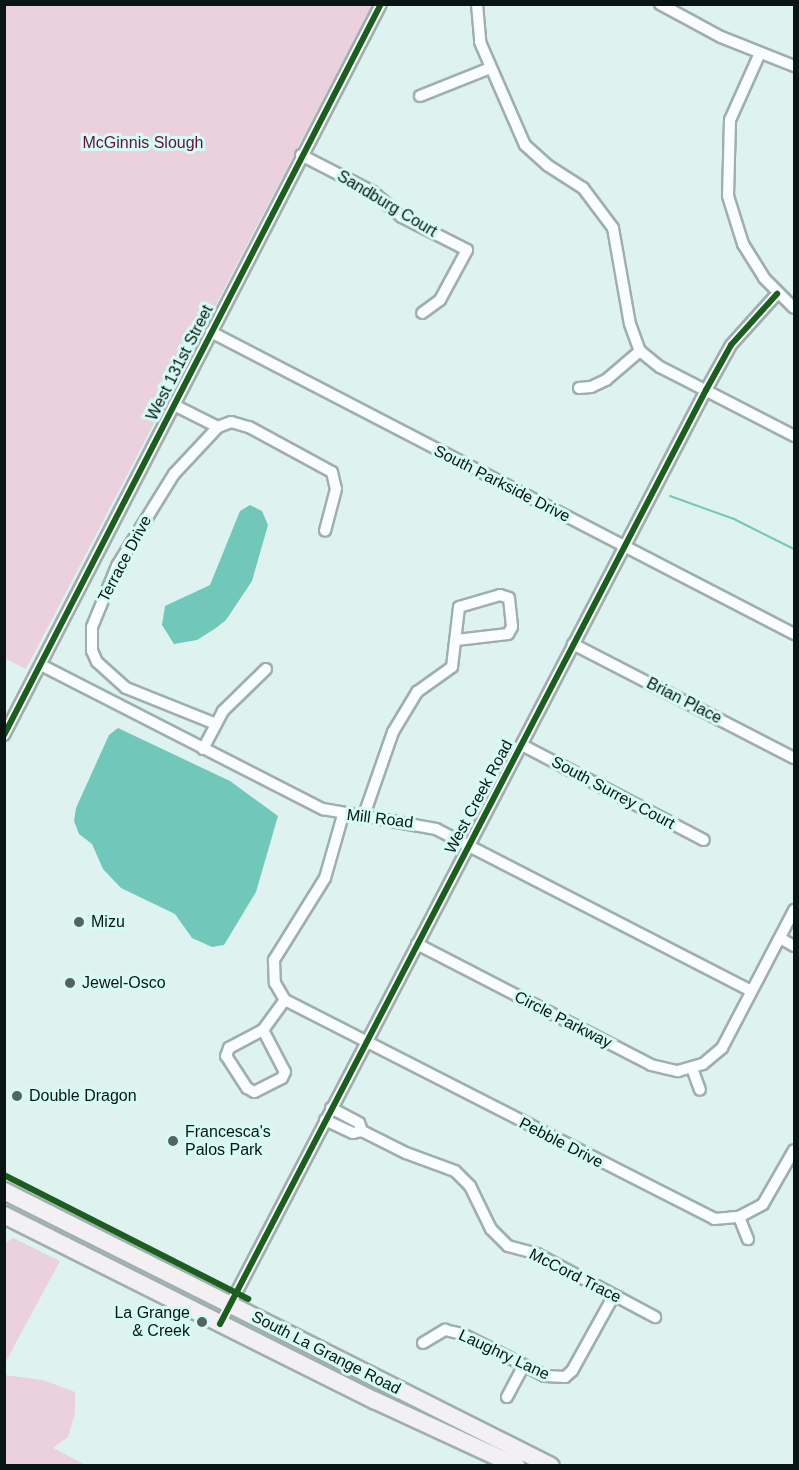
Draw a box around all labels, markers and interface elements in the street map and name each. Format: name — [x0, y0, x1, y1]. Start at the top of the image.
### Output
park label: McGinnis Slough — [83, 133, 203, 153]
street label: Sandburg Court — [334, 167, 440, 241]
street label: West 131st Street — [143, 302, 217, 424]
street label: South Parkside Drive — [431, 441, 573, 527]
street label: Terrace Drive — [94, 512, 156, 606]
street label: Brian Place — [643, 674, 725, 728]
street label: West Creek Road — [441, 737, 517, 857]
street label: South Surrey Court — [548, 752, 678, 834]
street label: Mill Road — [346, 805, 414, 833]
place label: Mizu — [91, 912, 125, 932]
marker: Mizu — [72, 915, 86, 929]
place label: Jewel-Osco — [82, 973, 166, 993]
marker: Jewel-Osco — [63, 976, 77, 990]
street label: Circle Parkway — [511, 987, 615, 1053]
place label: Double Dragon — [29, 1086, 137, 1106]
marker: Double Dragon — [10, 1089, 24, 1103]
street label: Pebble Drive — [516, 1114, 606, 1172]
place label: Francesca's Palos Park — [185, 1122, 271, 1160]
marker: Francesca's Palos Park — [166, 1134, 180, 1148]
street label: McCord Trace — [526, 1245, 624, 1307]
place label: La Grange & Creek — [114, 1303, 190, 1341]
street label: South La Grange Road — [248, 1307, 404, 1399]
marker: La Grange & Creek — [195, 1315, 209, 1329]
street label: Laughry Lane — [456, 1326, 552, 1384]

